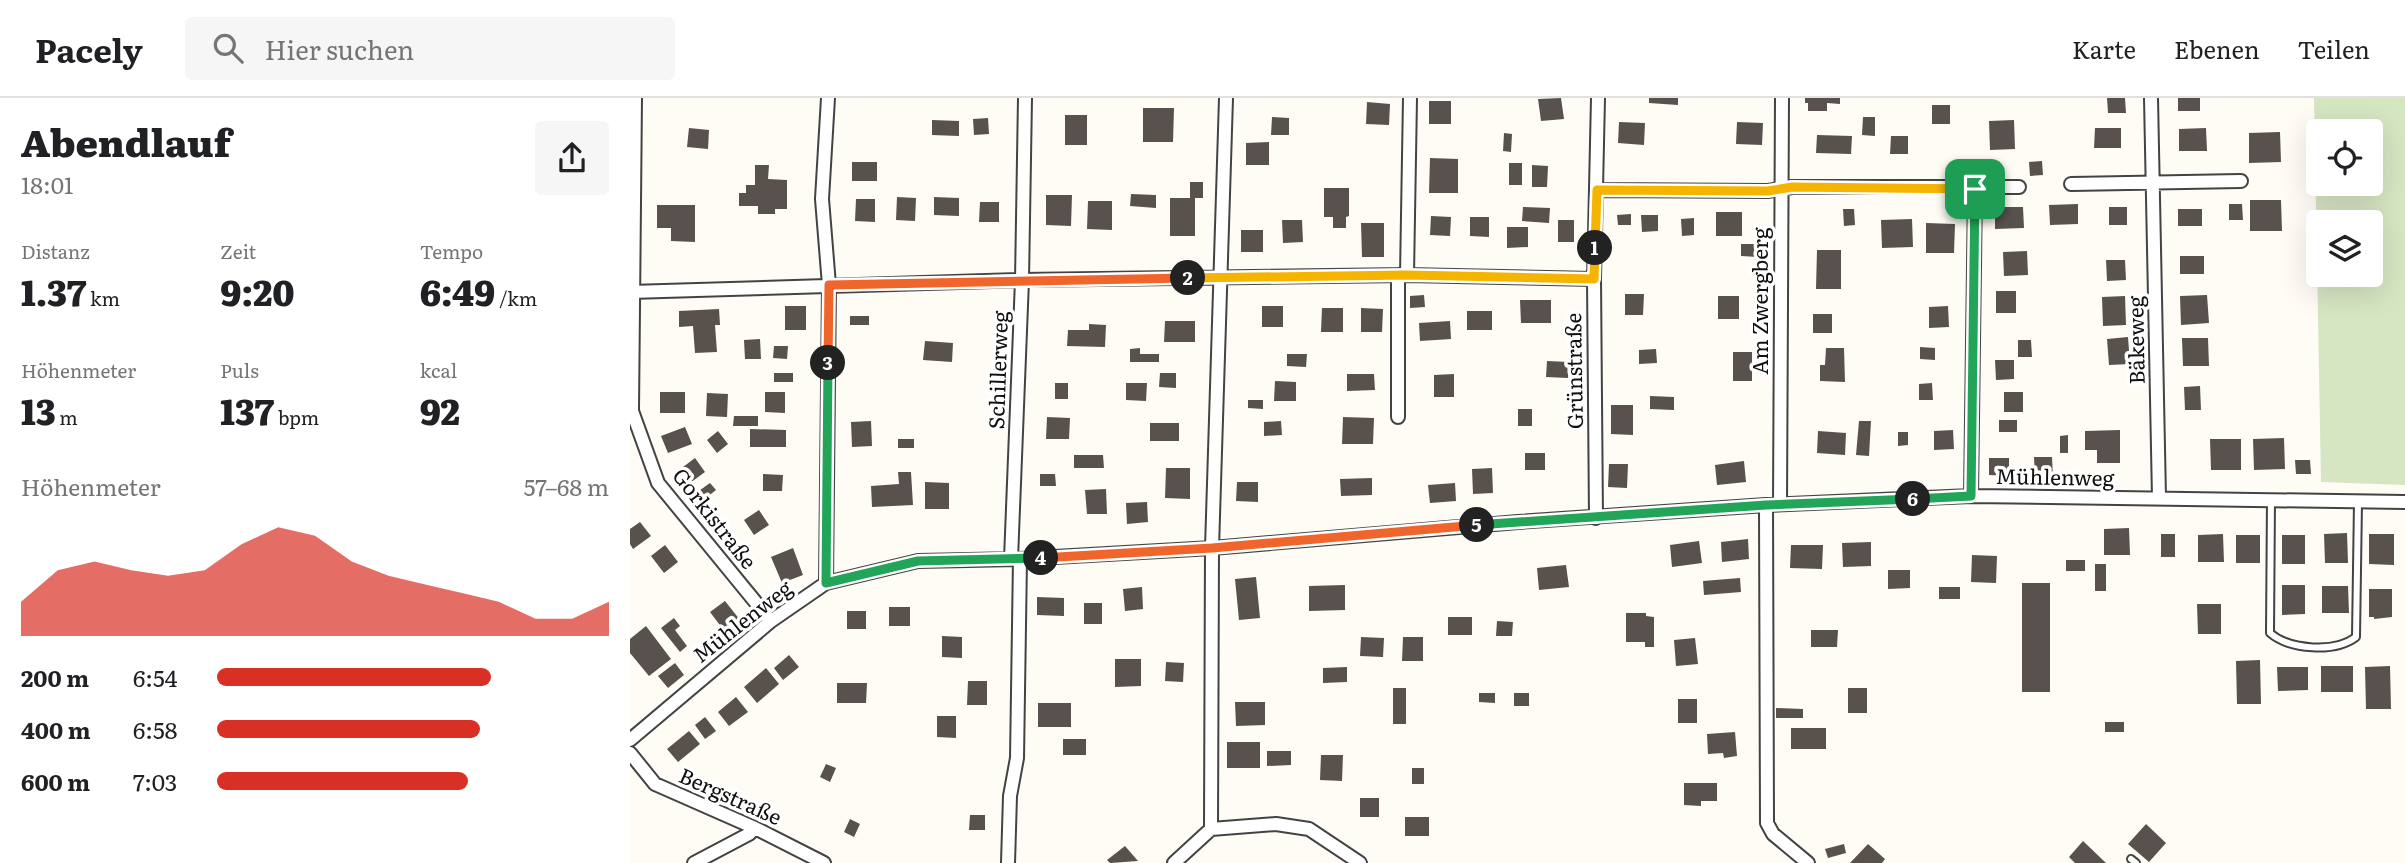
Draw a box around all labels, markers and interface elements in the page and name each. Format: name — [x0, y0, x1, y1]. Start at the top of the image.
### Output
search box — [185, 17, 675, 80]
text: Pacely — [35, 24, 143, 73]
icon: search — [209, 29, 247, 67]
text: Hier suchen — [265, 29, 414, 68]
text: Karte — [2072, 31, 2136, 66]
text: Ebenen — [2174, 31, 2260, 66]
text: Teilen — [2298, 31, 2370, 66]
text: Abendlauf — [21, 112, 231, 169]
map controls — [2306, 119, 2383, 287]
button: locate — [2306, 119, 2383, 196]
button: share — [535, 121, 609, 195]
pin — [1945, 159, 2005, 219]
text: 18:01 — [21, 167, 73, 201]
icon: arrive — [1956, 170, 1994, 208]
button: layers — [2306, 210, 2383, 287]
street label: Am Zwergberg — [1743, 227, 1774, 375]
pin: 1 — [1578, 230, 1612, 266]
text: 1 — [1591, 233, 1598, 261]
text: Distanz — [21, 237, 90, 265]
text: Zeit — [220, 237, 256, 265]
text: Tempo — [420, 237, 483, 265]
pin: 2 — [1170, 260, 1206, 296]
text: 2 — [1182, 263, 1193, 291]
text: 1.37 — [21, 265, 86, 317]
text: 9:20 — [220, 265, 295, 317]
text: 6:49 — [420, 265, 495, 317]
text: km — [86, 284, 120, 312]
text: /km — [495, 284, 537, 312]
street label: Bäkeweg — [2118, 295, 2151, 385]
street label: Schillerweg — [979, 310, 1014, 430]
street label: Grünstraße — [1556, 312, 1589, 430]
pin: 3 — [810, 345, 846, 380]
text: 3 — [822, 348, 833, 376]
text: Höhenmeter — [21, 356, 136, 384]
text: Puls — [220, 356, 259, 384]
text: kcal — [420, 356, 457, 384]
text: 13 — [21, 384, 55, 436]
text: 137 — [220, 384, 274, 436]
text: 92 — [420, 384, 460, 436]
text: m — [55, 403, 78, 431]
text: bpm — [274, 403, 319, 431]
street label: Mühlenweg — [1996, 459, 2115, 492]
street label: Gorkistraße — [667, 460, 765, 575]
text: Höhenmeter — [21, 469, 161, 503]
text: 57–68 m — [524, 469, 609, 503]
pin: 6 — [1896, 482, 1930, 516]
text: 6 — [1907, 484, 1918, 512]
pin: 5 — [1460, 508, 1494, 542]
text: 5 — [1471, 510, 1482, 538]
pin: 4 — [1024, 540, 1058, 575]
text: 4 — [1035, 543, 1046, 571]
street label: Mühlenweg — [685, 571, 798, 669]
text: 200 m — [21, 660, 89, 694]
text: 6:54 — [133, 660, 177, 694]
text: 400 m — [21, 712, 91, 746]
text: 6:58 — [133, 712, 177, 746]
street label: Bergstraße — [675, 758, 787, 831]
text: 600 m — [21, 764, 90, 798]
text: 7:03 — [133, 764, 177, 798]

